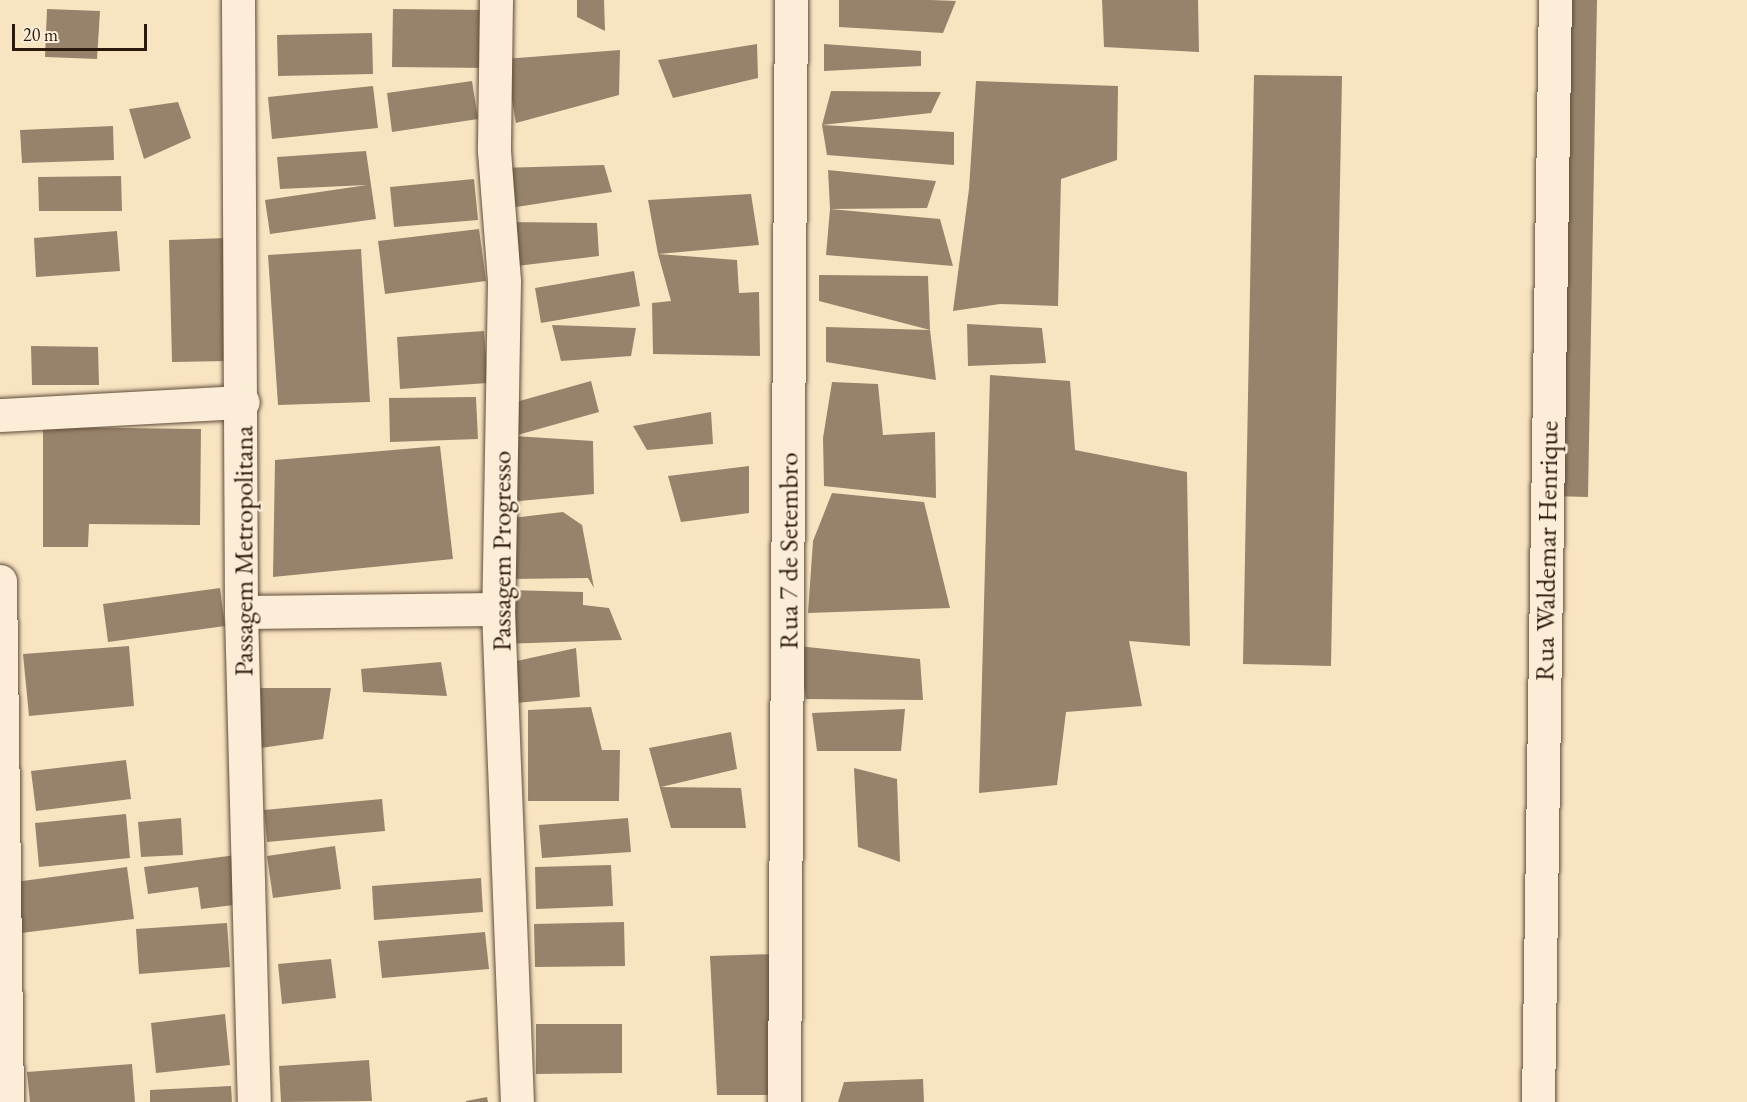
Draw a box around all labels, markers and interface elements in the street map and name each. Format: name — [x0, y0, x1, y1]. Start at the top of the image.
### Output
scale bar — [15, 12, 150, 50]
text: 20 m — [23, 23, 58, 46]
street label: Rua Waldemar Henrique — [1528, 421, 1564, 681]
street label: Passagem Metropolitana — [227, 426, 259, 676]
street label: Passagem Progresso — [485, 451, 517, 651]
street label: Rua 7 de Setembro — [772, 453, 804, 649]

